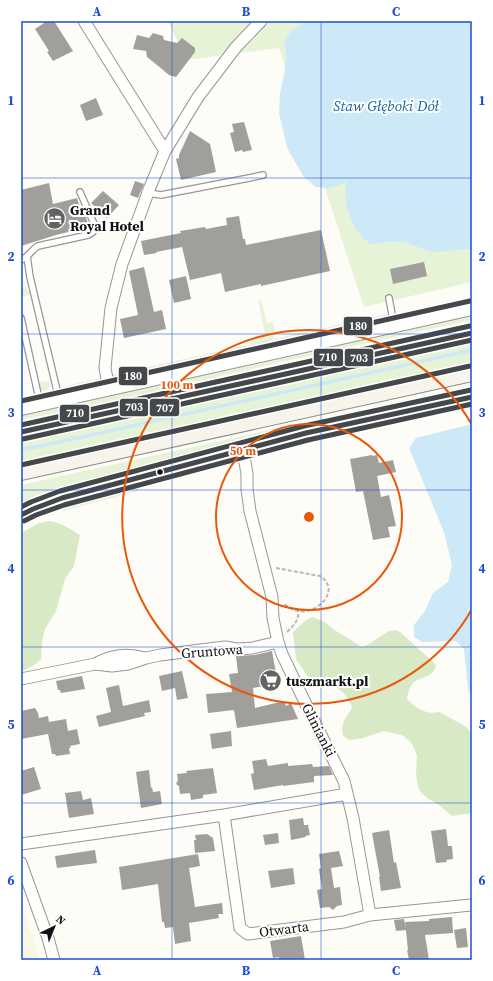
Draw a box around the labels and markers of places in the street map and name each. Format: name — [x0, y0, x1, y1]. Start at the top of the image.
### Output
place label: Grand Royal Hotel — [70, 200, 144, 236]
hotel icon: Grand Royal Hotel — [41, 205, 67, 231]
unlabelled marker — [155, 467, 165, 477]
centre of rings — [302, 510, 316, 524]
supermarket icon: tuszmarkt.pl — [257, 668, 283, 694]
place label: tuszmarkt.pl — [286, 671, 369, 691]

